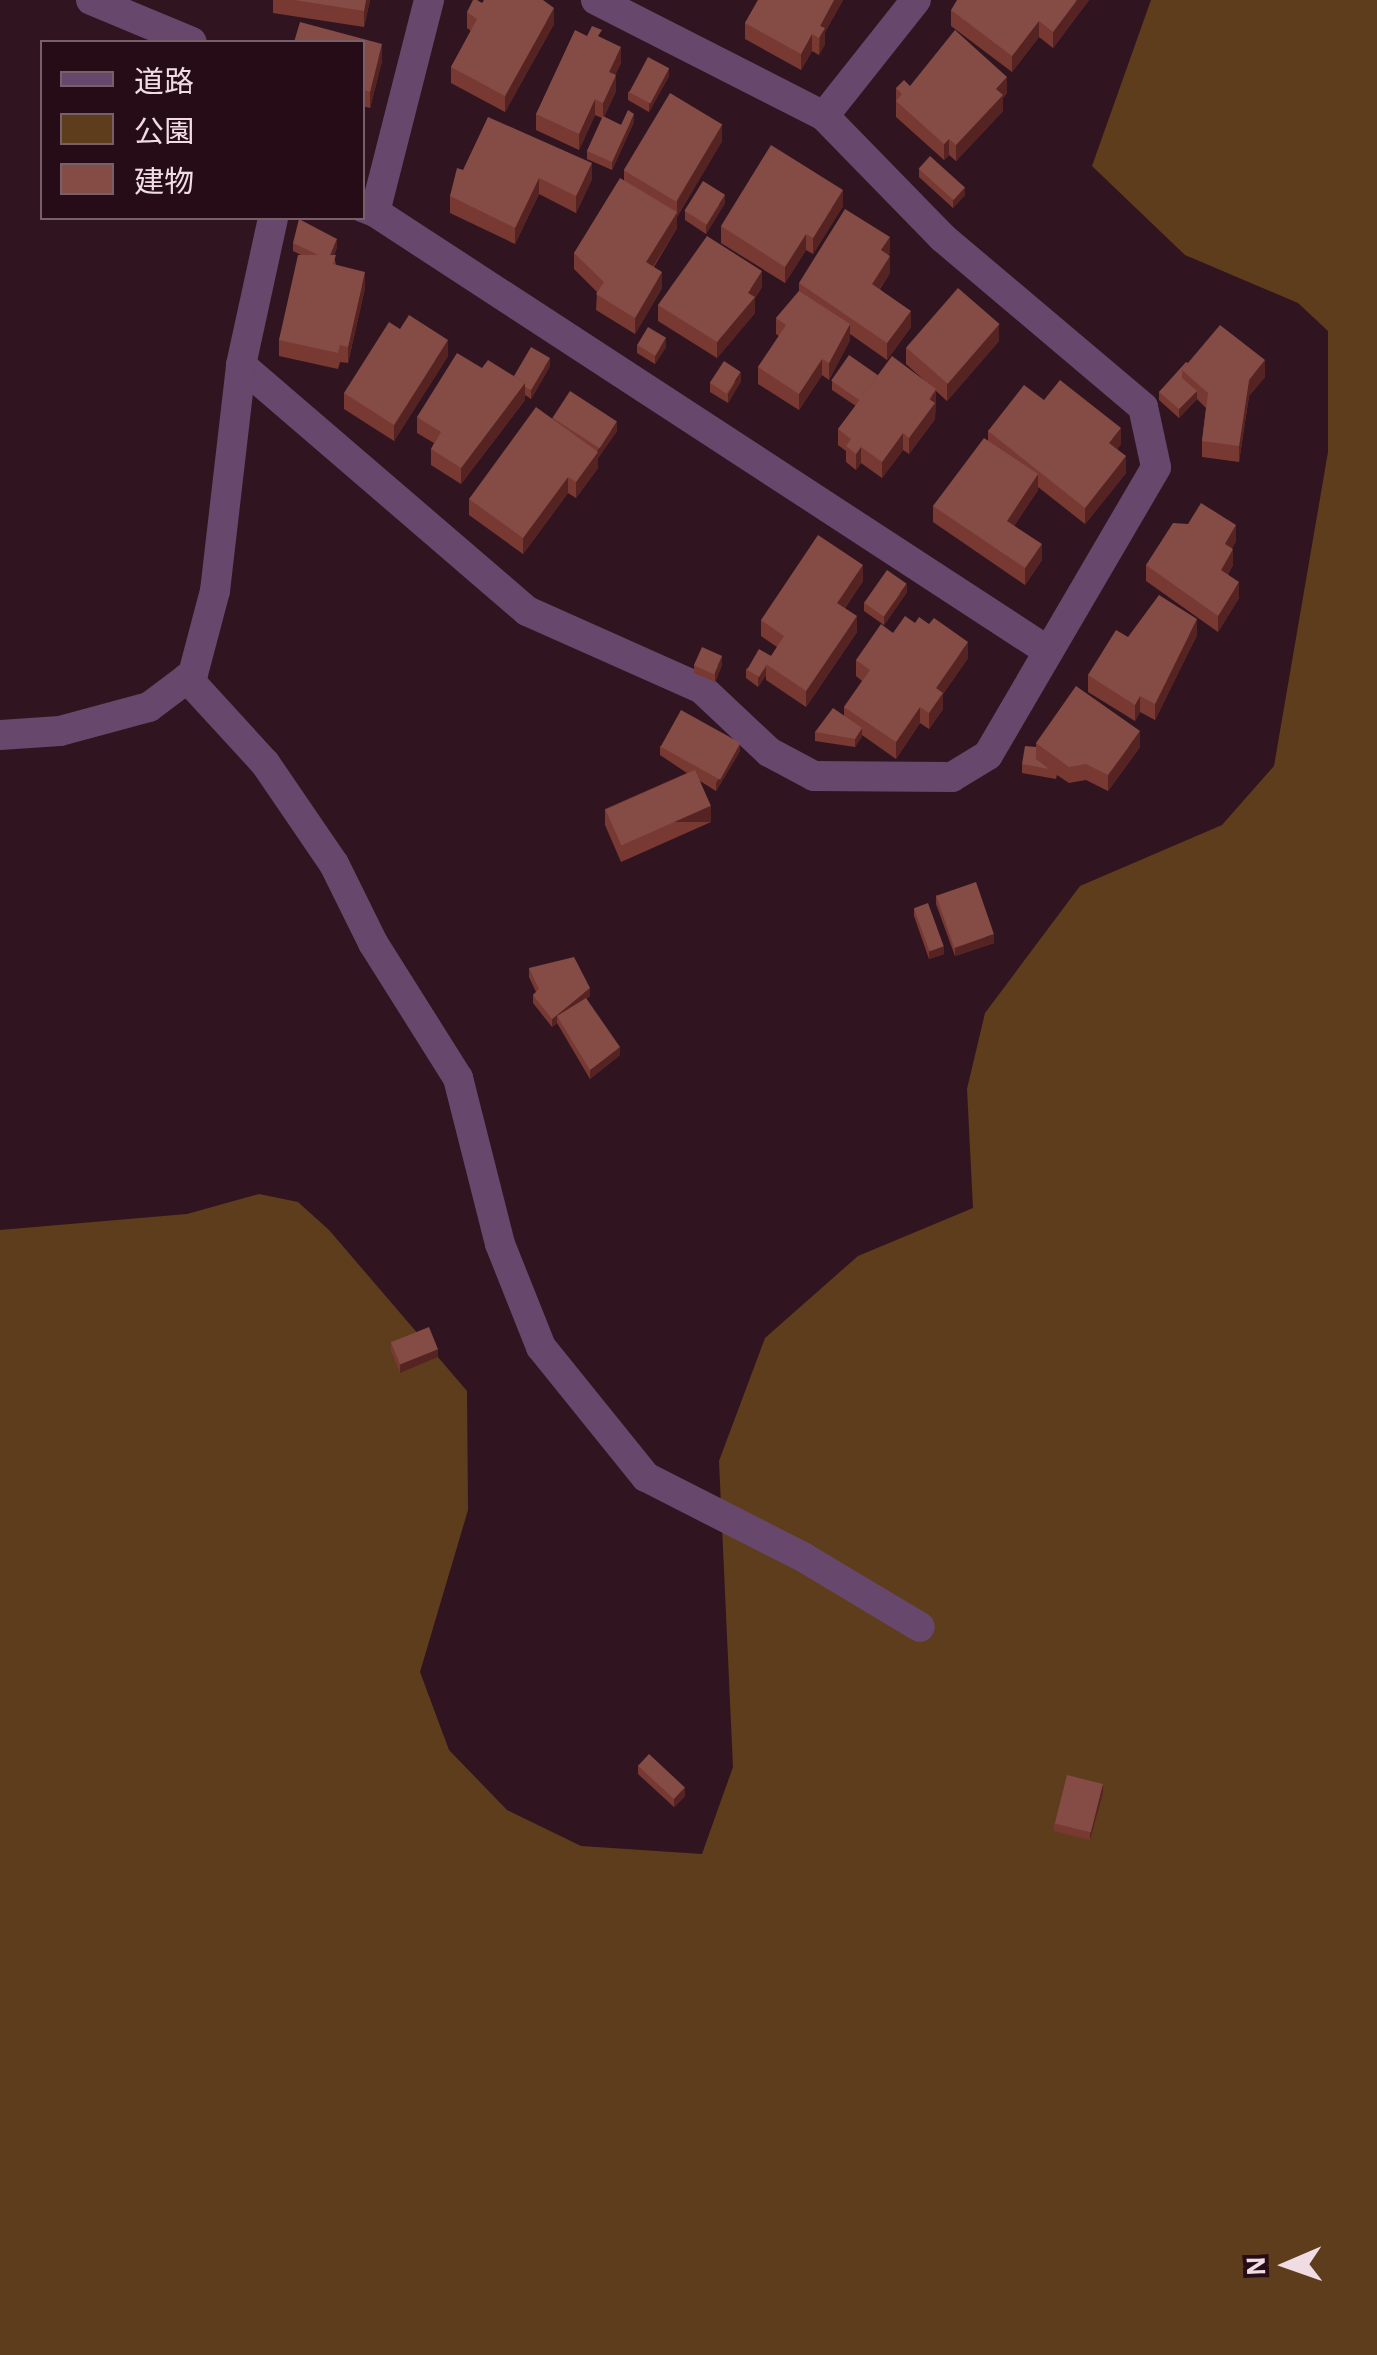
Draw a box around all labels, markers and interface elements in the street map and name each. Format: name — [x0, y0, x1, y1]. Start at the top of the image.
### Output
legend — [40, 40, 365, 220]
text: 道路 — [134, 68, 194, 98]
text: 公園 — [134, 118, 194, 148]
text: 建物 — [134, 168, 194, 198]
north arrow — [1237, 2215, 1337, 2315]
text: N — [1243, 2256, 1271, 2276]

